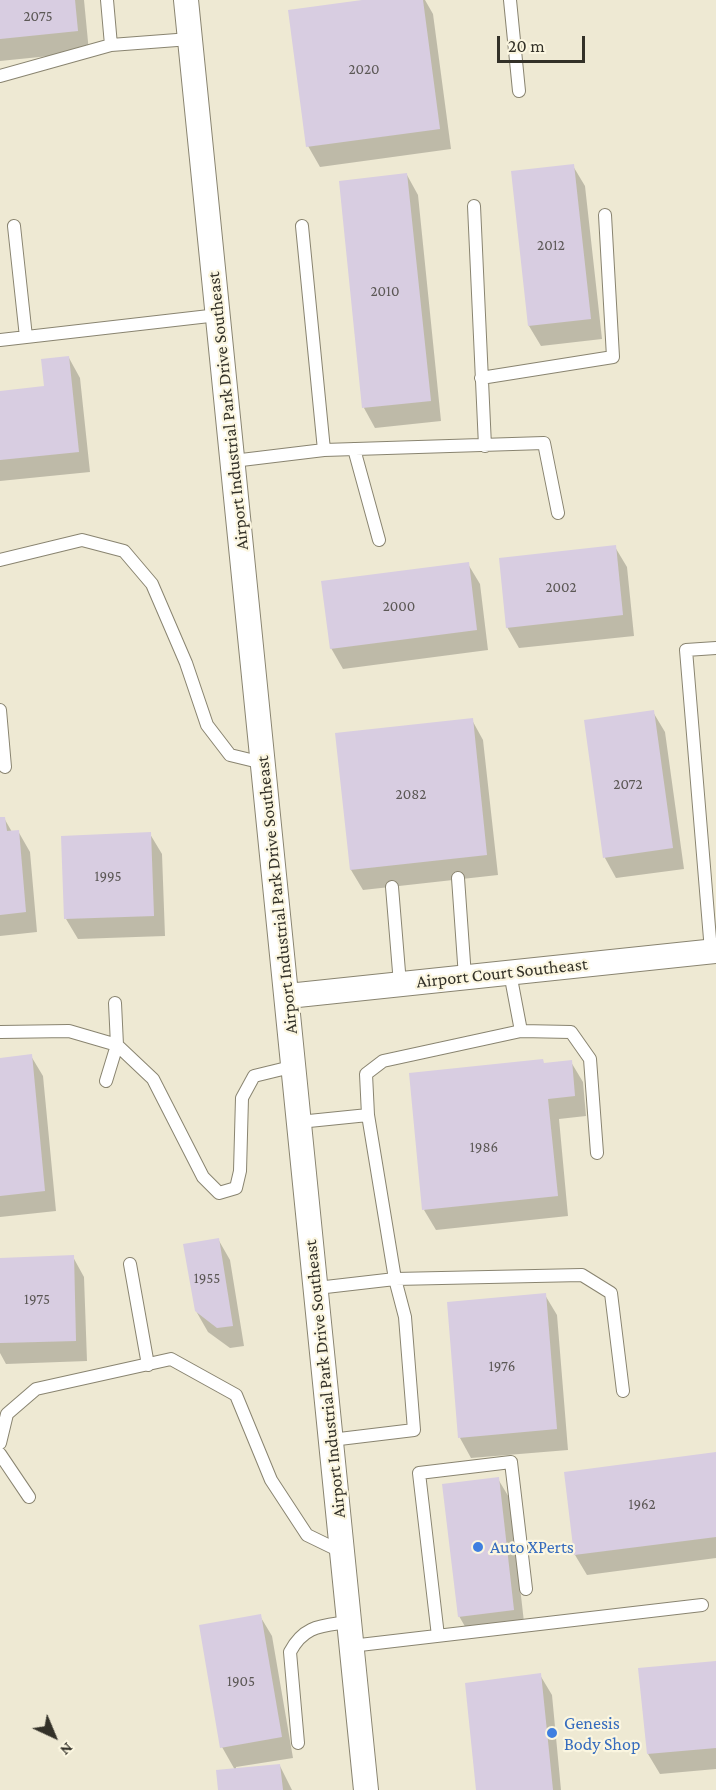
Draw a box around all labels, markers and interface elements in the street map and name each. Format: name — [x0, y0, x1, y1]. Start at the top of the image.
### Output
house number: 2075 — [23, 7, 53, 25]
scale bar — [500, 24, 588, 62]
text: 20 m — [508, 36, 545, 56]
house number: 2020 — [348, 60, 380, 78]
house number: 2012 — [537, 236, 565, 254]
street label: Airport Industrial Park Drive Southeast — [203, 271, 253, 551]
house number: 2010 — [370, 282, 400, 300]
house number: 2002 — [545, 578, 577, 596]
house number: 2000 — [383, 597, 415, 615]
street label: Airport Industrial Park Drive Southeast — [252, 755, 302, 1035]
house number: 2072 — [613, 775, 643, 793]
house number: 2082 — [396, 785, 426, 803]
house number: 1995 — [94, 867, 122, 885]
street label: Airport Court Southeast — [415, 953, 589, 993]
house number: 1986 — [470, 1138, 498, 1156]
street label: Airport Industrial Park Drive Southeast — [300, 1239, 350, 1519]
house number: 1955 — [194, 1269, 220, 1287]
house number: 1975 — [24, 1290, 50, 1308]
house number: 1976 — [489, 1357, 515, 1375]
house number: 1962 — [628, 1495, 656, 1513]
place label: Auto XPerts — [490, 1536, 574, 1558]
marker: Auto XPerts — [471, 1540, 485, 1554]
house number: 1905 — [227, 1672, 255, 1690]
north arrow — [24, 1706, 84, 1766]
place label: Genesis Body Shop — [564, 1712, 640, 1754]
marker: Genesis Body Shop — [545, 1726, 559, 1740]
text: N — [57, 1739, 77, 1759]

